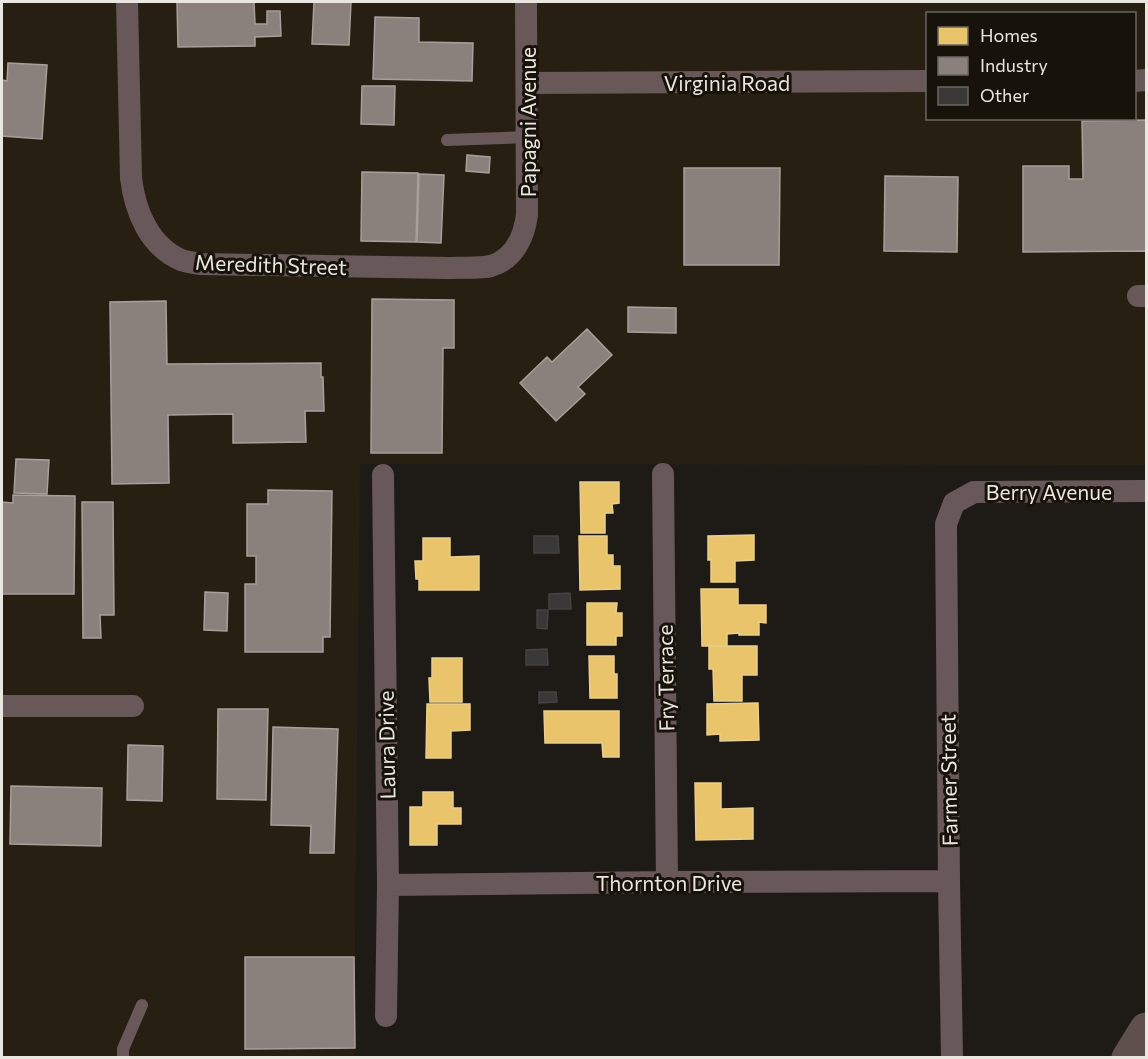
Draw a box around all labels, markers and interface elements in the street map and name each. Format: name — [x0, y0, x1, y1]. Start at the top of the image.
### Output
legend — [926, 12, 1136, 120]
text: Homes — [980, 24, 1038, 46]
street label: Papagni Avenue — [515, 47, 540, 197]
text: Industry — [980, 54, 1048, 76]
street label: Virginia Road — [664, 70, 790, 95]
text: Other — [980, 84, 1029, 106]
street label: Meredith Street — [195, 249, 347, 279]
street label: Berry Avenue — [986, 479, 1112, 504]
street label: Fry Terrace — [652, 624, 678, 732]
street label: Laura Drive — [373, 690, 399, 800]
street label: Farmer Street — [934, 714, 962, 846]
street label: Thornton Drive — [596, 870, 742, 895]

